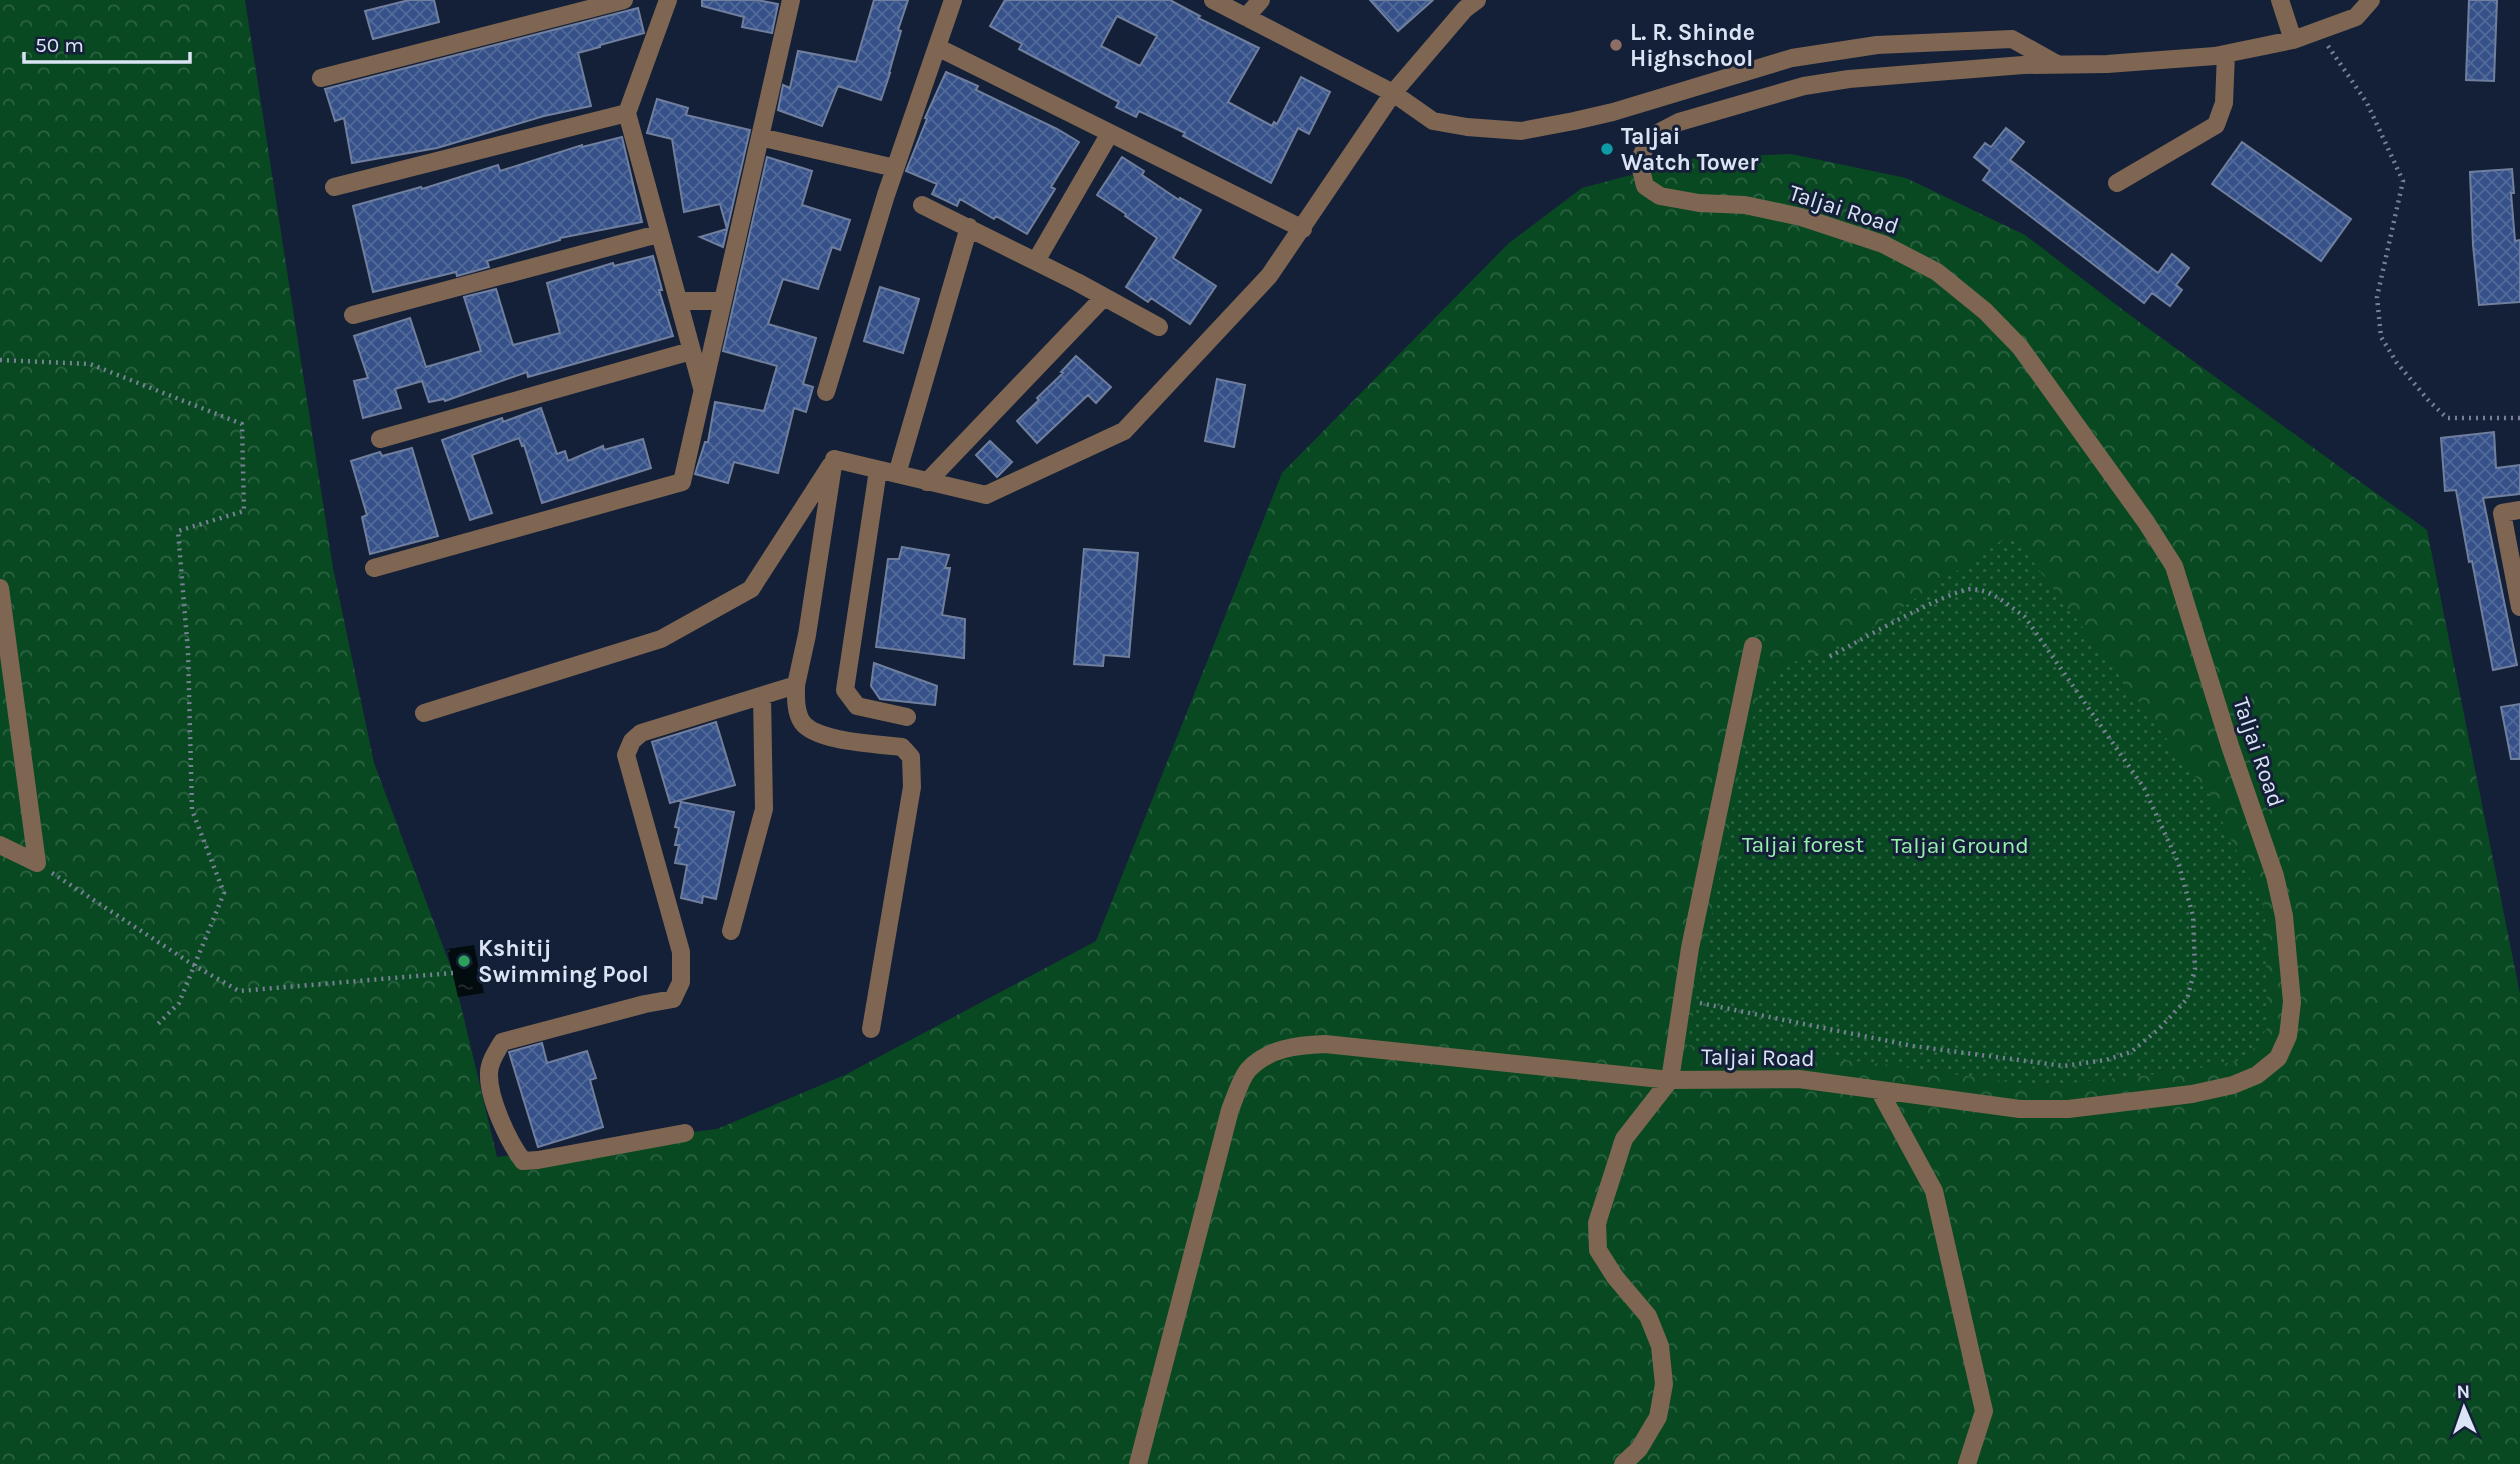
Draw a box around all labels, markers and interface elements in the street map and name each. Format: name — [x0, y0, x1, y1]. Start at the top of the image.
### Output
place label: L. R. Shinde Highschool — [1630, 19, 1755, 72]
scale bar — [24, 21, 191, 65]
text: 50 m — [35, 33, 84, 57]
marker: L. R. Shinde Highschool — [1608, 37, 1624, 53]
place label: Taljai Watch Tower — [1621, 123, 1759, 176]
marker: Taljai Watch Tower — [1599, 141, 1615, 157]
street label: Taljai Road — [1786, 179, 1902, 240]
street label: Taljai Road — [2227, 694, 2290, 810]
park label: Taljai forest — [1742, 831, 1864, 858]
park label: Taljai Ground — [1891, 832, 2029, 859]
place label: Kshitij Swimming Pool — [478, 935, 649, 988]
marker: Kshitij Swimming Pool — [456, 953, 472, 969]
street label: Taljai Road — [1701, 1043, 1815, 1072]
north arrow — [2429, 1373, 2499, 1443]
text: N — [2456, 1381, 2471, 1403]

